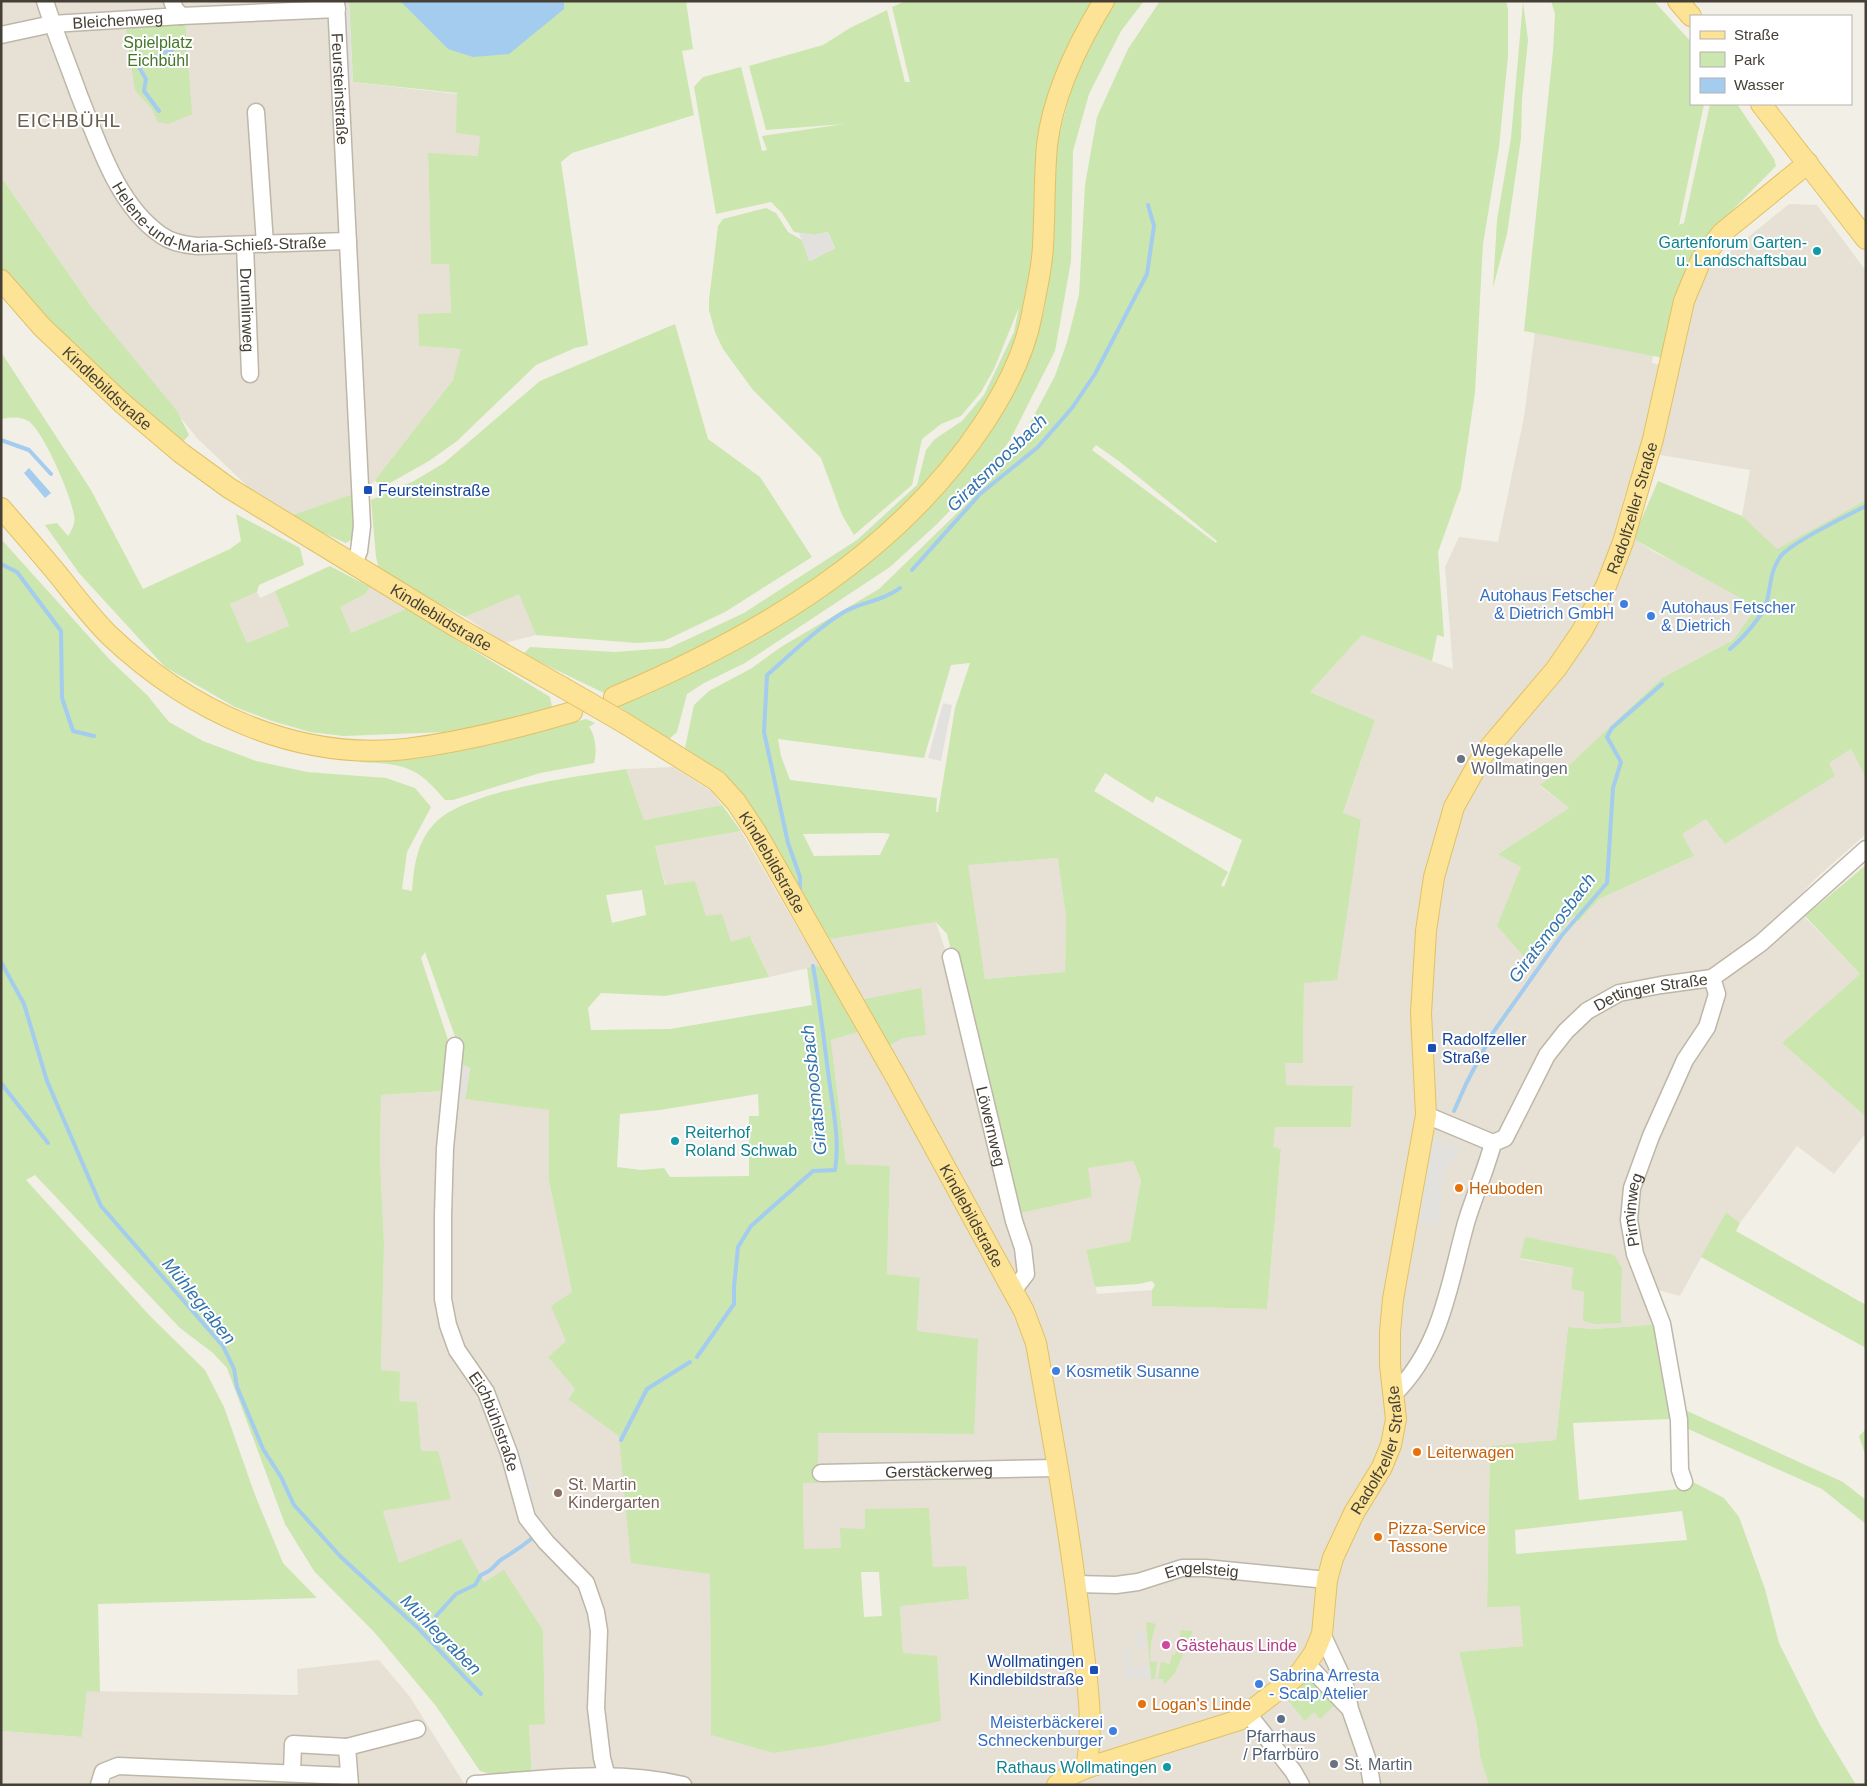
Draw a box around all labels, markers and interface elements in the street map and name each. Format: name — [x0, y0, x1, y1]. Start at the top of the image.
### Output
street label: Bleichenweg — [72, 9, 164, 32]
legend — [1690, 15, 1852, 105]
text: Straße — [1734, 26, 1779, 43]
street label: Feursteinstraße — [329, 33, 351, 145]
park label: Spielplatz Eichbühl — [123, 34, 193, 69]
text: Park — [1734, 51, 1765, 68]
text: Wasser — [1734, 76, 1784, 93]
district label: EICHBÜHL — [17, 110, 121, 131]
street label: Helene-und-Maria-Schieß-Straße — [109, 179, 327, 255]
place label: Gartenforum Garten- u. Landschaftsbau — [1659, 234, 1807, 269]
marker: Gartenforum Garten- u. Landschaftsbau — [1811, 245, 1823, 257]
street label: Drumlinweg — [237, 267, 257, 353]
street label: Kindlebildstraße — [59, 343, 155, 434]
water label: Giratsmoosbach — [943, 410, 1051, 516]
street label: Radolfzeller Straße — [1604, 440, 1661, 576]
place label: Feursteinstraße — [378, 482, 490, 499]
marker: Feursteinstraße — [362, 484, 374, 496]
street label: Kindlebildstraße — [387, 581, 495, 654]
place label: Autohaus Fetscher & Dietrich GmbH — [1480, 587, 1615, 622]
marker: Autohaus Fetscher & Dietrich GmbH — [1618, 598, 1630, 610]
place label: Autohaus Fetscher & Dietrich — [1661, 599, 1796, 634]
marker: Autohaus Fetscher & Dietrich — [1645, 610, 1657, 622]
place label: Wegekapelle Wollmatingen — [1471, 742, 1568, 777]
marker: Wegekapelle Wollmatingen — [1455, 753, 1467, 765]
street label: Kindlebildstraße — [736, 808, 809, 916]
water label: Giratsmoosbach — [1505, 870, 1599, 986]
street label: Dettinger Straße — [1591, 971, 1709, 1014]
water label: Giratsmoosbach — [797, 1024, 831, 1156]
place label: Radolfzeller Straße — [1442, 1031, 1527, 1066]
marker: Radolfzeller Straße — [1426, 1042, 1438, 1054]
street label: Löwernweg — [973, 1085, 1009, 1168]
place label: Reiterhof Roland Schwab — [685, 1124, 797, 1159]
marker: Reiterhof Roland Schwab — [669, 1135, 681, 1147]
street label: Kindlebildstraße — [936, 1162, 1007, 1271]
street label: Pirminweg — [1620, 1171, 1646, 1248]
place label: Heuboden — [1469, 1180, 1543, 1197]
marker: Heuboden — [1453, 1182, 1465, 1194]
water label: Mühlegraben — [158, 1254, 240, 1348]
place label: Kosmetik Susanne — [1066, 1363, 1200, 1380]
marker: Kosmetik Susanne — [1050, 1365, 1062, 1377]
street label: Eichbühlstraße — [466, 1369, 522, 1473]
street label: Radolfzeller Straße — [1347, 1385, 1405, 1517]
place label: Leiterwagen — [1427, 1444, 1514, 1461]
marker: Leiterwagen — [1411, 1446, 1423, 1458]
street label: Gerstäckerweg — [885, 1461, 993, 1481]
place label: St. Martin Kindergarten — [568, 1476, 660, 1511]
marker: St. Martin Kindergarten — [552, 1487, 564, 1499]
place label: Pizza-Service Tassone — [1388, 1520, 1486, 1555]
marker: Pizza-Service Tassone — [1372, 1531, 1384, 1543]
street label: Engelsteig — [1163, 1560, 1240, 1582]
water label: Mühlegraben — [397, 1591, 485, 1679]
place label: Gästehaus Linde — [1176, 1637, 1297, 1654]
marker: Gästehaus Linde — [1160, 1639, 1172, 1651]
place label: Wollmatingen Kindlebildstraße — [969, 1653, 1084, 1688]
marker: Wollmatingen Kindlebildstraße — [1088, 1664, 1100, 1676]
place label: Sabrina Arresta - Scalp Atelier — [1269, 1667, 1379, 1702]
marker: Sabrina Arresta - Scalp Atelier — [1253, 1678, 1265, 1690]
place label: Logan's Linde — [1152, 1696, 1251, 1713]
marker: Logan's Linde — [1136, 1698, 1148, 1710]
marker: Pfarrhaus / Pfarrbüro — [1275, 1713, 1287, 1725]
place label: Meisterbäckerei Schneckenburger — [978, 1714, 1104, 1749]
marker: Meisterbäckerei Schneckenburger — [1107, 1725, 1119, 1737]
place label: Pfarrhaus / Pfarrbüro — [1243, 1728, 1319, 1763]
place label: St. Martin — [1344, 1756, 1412, 1773]
marker: St. Martin — [1328, 1758, 1340, 1770]
place label: Rathaus Wollmatingen — [996, 1759, 1157, 1776]
marker: Rathaus Wollmatingen — [1161, 1761, 1173, 1773]

